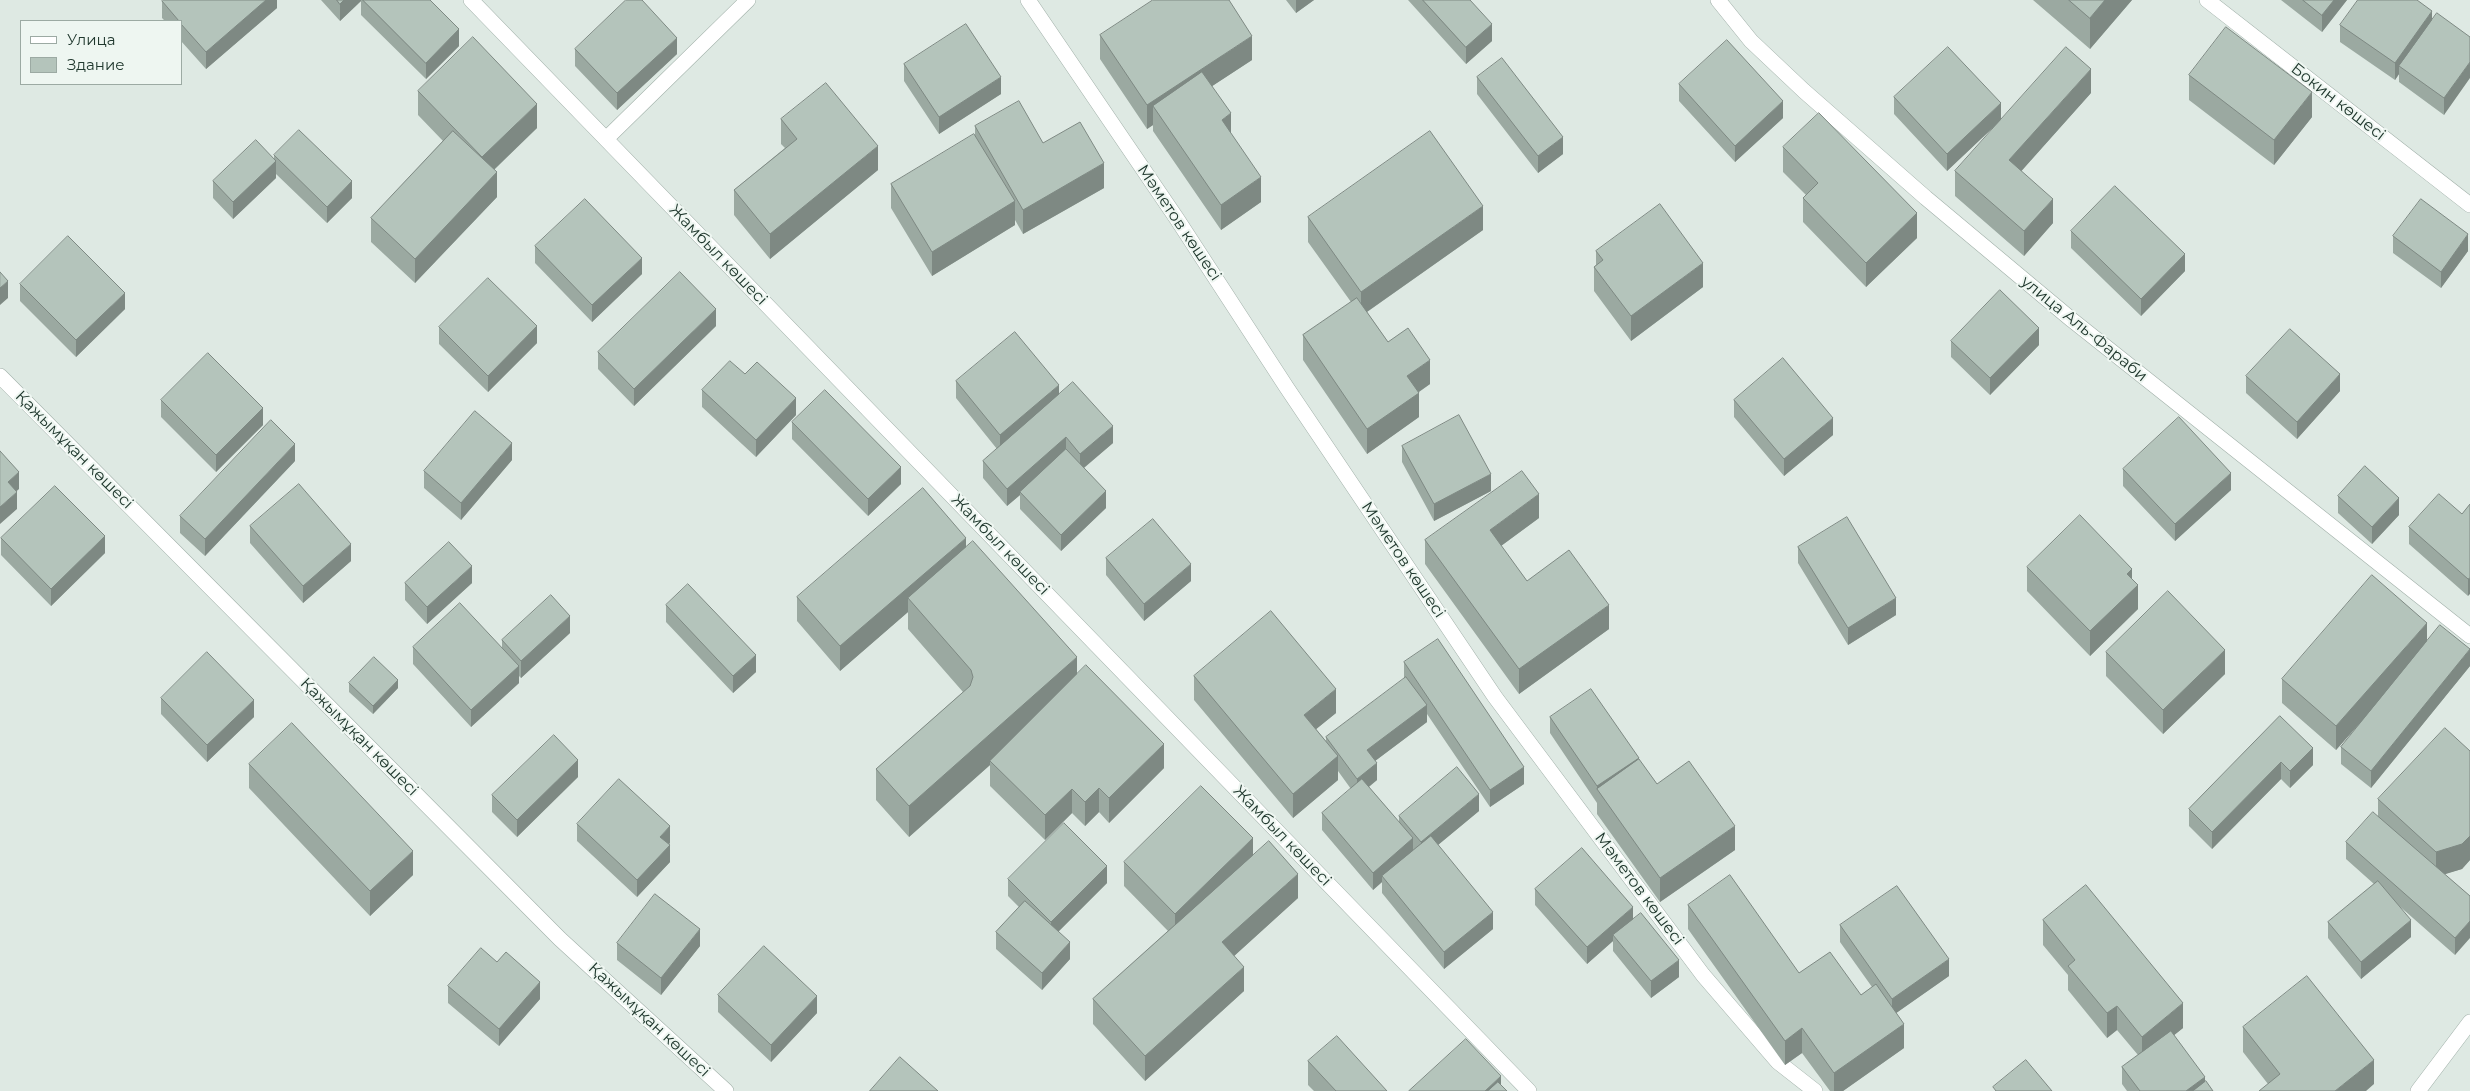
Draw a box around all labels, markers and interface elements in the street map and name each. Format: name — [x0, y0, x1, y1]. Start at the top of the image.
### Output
legend — [20, 20, 182, 85]
text: Улица — [67, 30, 115, 49]
text: Здание — [67, 55, 125, 74]
street label: Бокин көшесі — [2287, 59, 2389, 145]
street label: Мәметов көшесі — [1133, 161, 1225, 285]
street label: Жамбыл көшесі — [665, 201, 771, 309]
street label: улица Аль-Фараби — [2017, 272, 2151, 386]
street label: Қажымұқан көшесі — [11, 387, 137, 513]
street label: Жамбыл көшесі — [947, 491, 1053, 599]
street label: Мәметов көшесі — [1357, 498, 1449, 622]
street label: Қажымұқан көшесі — [296, 674, 422, 800]
street label: Жамбыл көшесі — [1229, 782, 1335, 890]
street label: Мәметов көшесі — [1590, 829, 1688, 949]
street label: Қажымұқан көшесі — [584, 959, 714, 1081]

